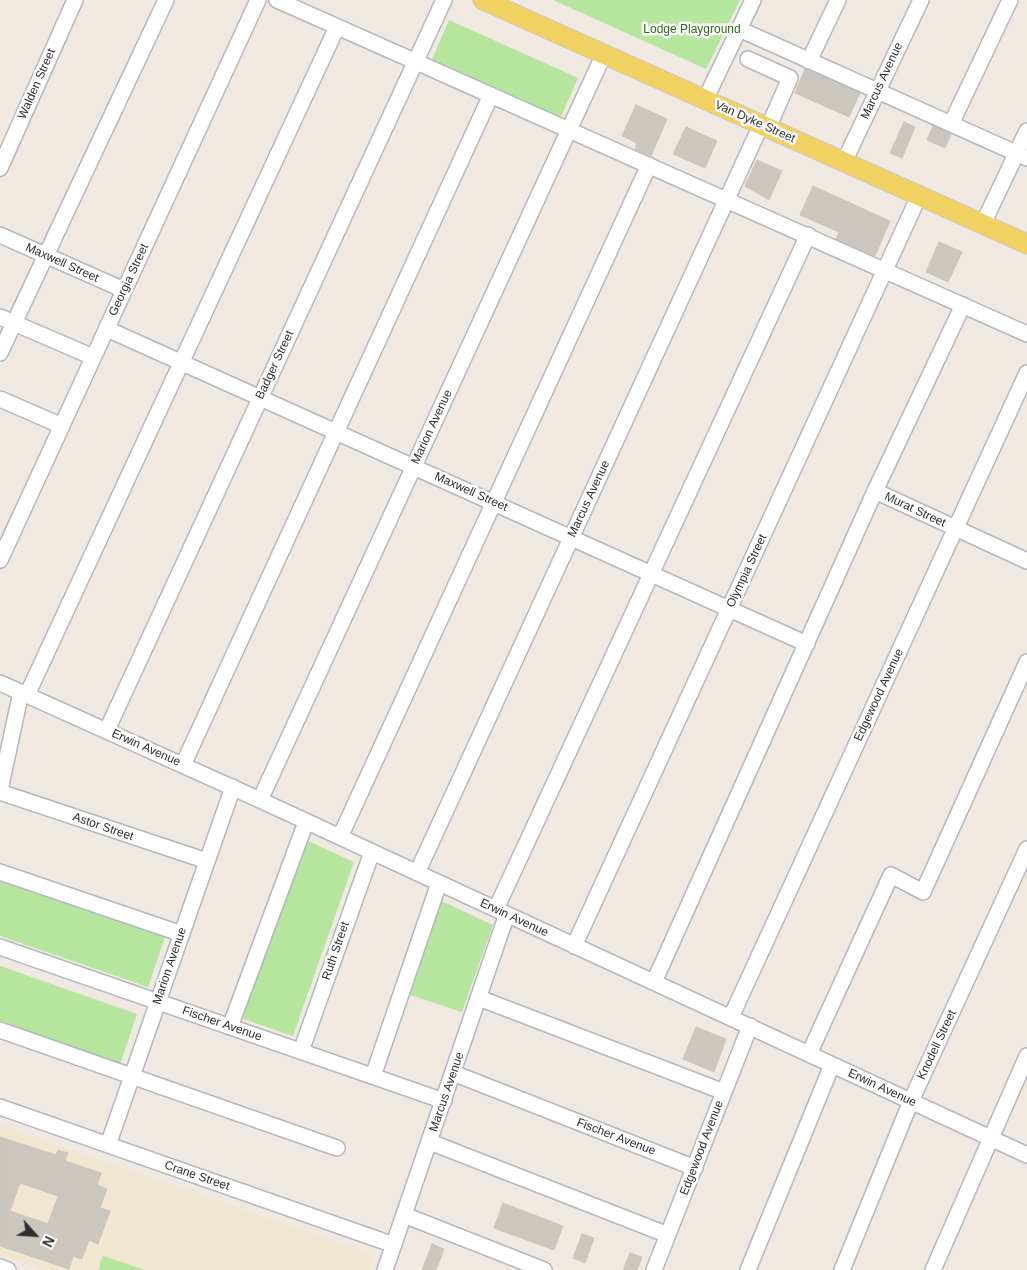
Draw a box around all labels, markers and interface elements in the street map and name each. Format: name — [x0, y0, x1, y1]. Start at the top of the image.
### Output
park label: Lodge Playground — [643, 23, 741, 37]
street label: Marcus Avenue — [858, 40, 906, 122]
street label: Walden Street — [15, 47, 59, 121]
street label: Van Dyke Street — [713, 98, 797, 146]
street label: Maxwell Street — [23, 240, 101, 286]
street label: Georgia Street — [106, 242, 152, 318]
street label: Badger Street — [253, 328, 297, 402]
street label: Marion Avenue — [408, 387, 456, 467]
street label: Marcus Avenue — [565, 458, 613, 540]
street label: Maxwell Street — [432, 469, 510, 515]
street label: Murat Street — [882, 490, 948, 530]
street label: Olympia Street — [724, 532, 770, 610]
street label: Edgewood Avenue — [851, 646, 907, 744]
street label: Erwin Avenue — [109, 726, 183, 770]
street label: Astor Street — [71, 810, 135, 844]
street label: Erwin Avenue — [478, 896, 550, 940]
street label: Ruth Street — [319, 920, 353, 982]
street label: Marion Avenue — [150, 926, 190, 1006]
street label: Fischer Avenue — [180, 1004, 264, 1044]
street label: Knodell Street — [915, 1008, 959, 1082]
street label: Marcus Avenue — [427, 1050, 467, 1134]
street label: Erwin Avenue — [846, 1066, 918, 1110]
street label: Edgewood Avenue — [677, 1098, 727, 1198]
street label: Fischer Avenue — [575, 1115, 657, 1159]
street label: Crane Street — [162, 1158, 232, 1194]
north arrow — [10, 1210, 60, 1260]
text: N — [39, 1234, 58, 1250]

